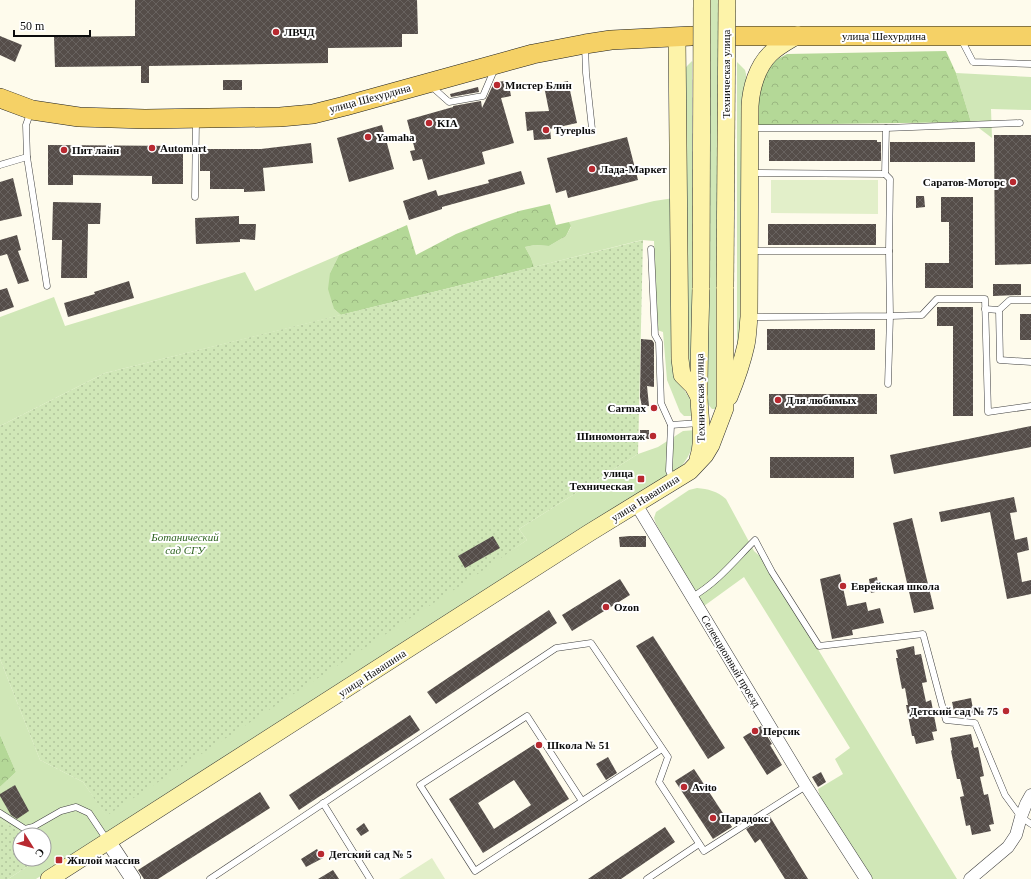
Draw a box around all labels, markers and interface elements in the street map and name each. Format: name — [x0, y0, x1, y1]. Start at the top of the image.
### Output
scale bar — [14, 12, 90, 38]
text: 50 m — [20, 19, 45, 33]
place label: ЛВЧД — [284, 26, 315, 38]
marker: ЛВЧД — [271, 27, 281, 37]
street label: Техническая улица — [720, 29, 732, 118]
street label: улица Шехурдина — [842, 30, 926, 42]
place label: Мистер Блин — [505, 79, 572, 91]
marker: Мистер Блин — [492, 80, 502, 90]
street label: улица Шехурдина — [328, 81, 412, 115]
place label: KIA — [437, 117, 458, 129]
marker: KIA — [424, 118, 434, 128]
place label: Tyreplus — [554, 124, 596, 136]
marker: Tyreplus — [541, 125, 551, 135]
place label: Yamaha — [376, 131, 415, 143]
marker: Yamaha — [363, 132, 373, 142]
place label: Automart — [160, 142, 207, 154]
marker: Automart — [147, 143, 157, 153]
place label: Пит лайн — [72, 144, 120, 156]
marker: Пит лайн — [59, 145, 69, 155]
place label: Лада-Маркет — [600, 163, 667, 175]
marker: Лада-Маркет — [587, 164, 597, 174]
place label: Саратов-Моторс — [923, 176, 1005, 188]
marker: Саратов-Моторс — [1008, 177, 1018, 187]
street label: Техническая улица — [693, 353, 707, 443]
place label: Для любимых — [786, 394, 857, 406]
marker: Для любимых — [773, 395, 783, 405]
place label: Carmax — [608, 402, 646, 414]
marker: Carmax — [649, 403, 659, 413]
place label: Шиномонтаж — [577, 430, 645, 442]
marker: Шиномонтаж — [648, 431, 658, 441]
place label: улица Техническая — [570, 467, 633, 492]
street label: улица Навашина — [609, 472, 681, 524]
marker: улица Техническая — [636, 474, 646, 484]
park label: Ботанический сад СГУ — [150, 531, 219, 556]
place label: Еврейская школа — [851, 580, 940, 592]
marker: Еврейская школа — [838, 581, 848, 591]
place label: Ozon — [614, 601, 639, 613]
marker: Ozon — [601, 602, 611, 612]
street label: Селекционный проезд — [699, 613, 763, 709]
street label: улица Навашина — [336, 647, 408, 699]
place label: Детский сад № 75 — [910, 705, 998, 717]
marker: Детский сад № 75 — [1001, 706, 1011, 716]
place label: Персик — [763, 725, 801, 737]
marker: Персик — [750, 726, 760, 736]
place label: Школа № 51 — [547, 739, 610, 751]
marker: Школа № 51 — [534, 740, 544, 750]
place label: Avito — [692, 781, 717, 793]
marker: Avito — [679, 782, 689, 792]
place label: Парадокс — [721, 812, 769, 824]
marker: Парадокс — [708, 813, 718, 823]
north arrow — [12, 827, 52, 867]
text: С — [33, 846, 47, 860]
place label: Детский сад № 5 — [329, 848, 412, 860]
marker: Детский сад № 5 — [316, 849, 326, 859]
place label: Жилой массив — [67, 854, 140, 866]
marker: Жилой массив — [54, 855, 64, 865]

